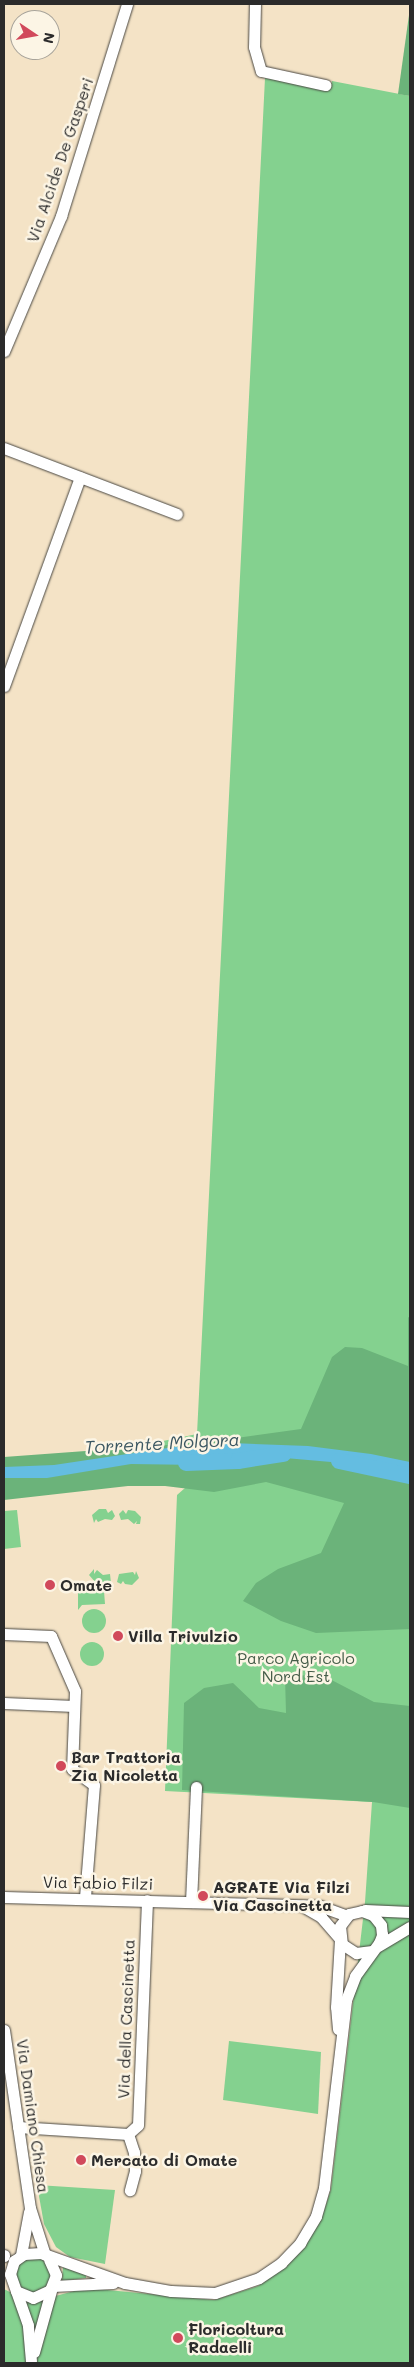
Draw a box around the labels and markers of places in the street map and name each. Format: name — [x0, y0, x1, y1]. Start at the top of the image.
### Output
place label: Omate — [60, 1575, 112, 1595]
marker: Omate — [44, 1579, 56, 1591]
place label: Villa Trivulzio — [128, 1626, 238, 1646]
marker: Villa Trivulzio — [112, 1630, 124, 1642]
place label: Bar Trattoria Zia Nicoletta — [71, 1747, 181, 1785]
marker: Bar Trattoria Zia Nicoletta — [55, 1760, 67, 1772]
place label: AGRATE Via Filzi Via Cascinetta — [213, 1877, 350, 1915]
marker: AGRATE Via Filzi Via Cascinetta — [197, 1890, 209, 1902]
place label: Mercato di Omate — [91, 2150, 237, 2170]
marker: Mercato di Omate — [75, 2154, 87, 2166]
place label: Floricoltura Radaelli — [188, 2319, 284, 2357]
marker: Floricoltura Radaelli — [172, 2332, 184, 2344]

